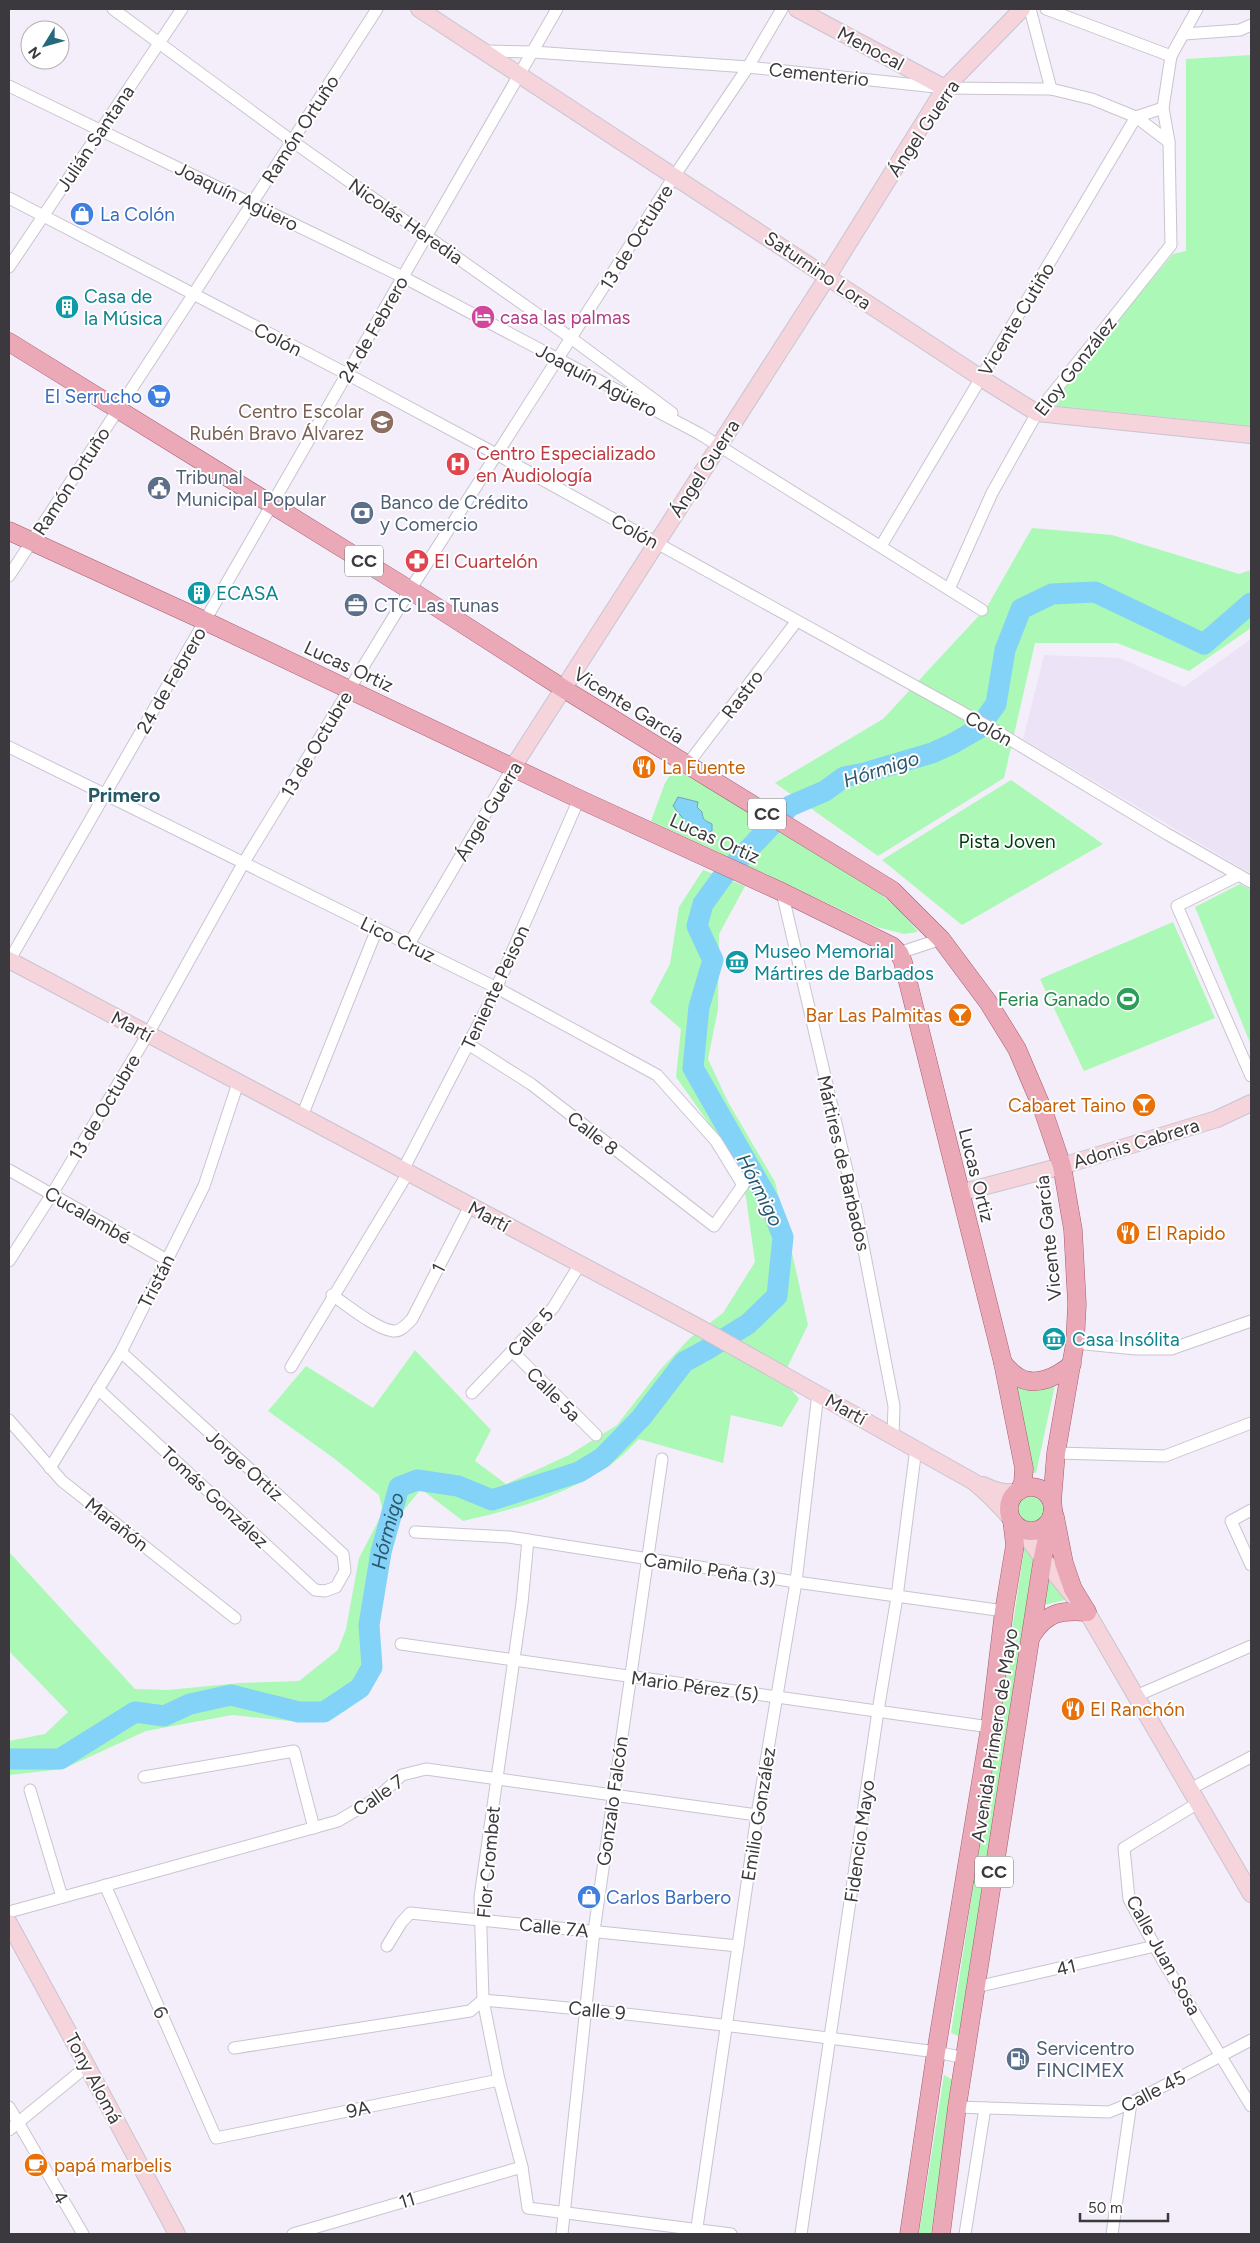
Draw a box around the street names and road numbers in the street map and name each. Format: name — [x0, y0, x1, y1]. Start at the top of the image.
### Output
street label: Menocal — [833, 21, 908, 76]
street label: Cementerio — [768, 58, 870, 91]
street label: Ramón Ortuño — [257, 71, 344, 188]
street label: Ángel Guerra — [883, 75, 964, 181]
street label: Julián Santana — [51, 81, 139, 196]
street label: Joaquín Agüero — [171, 157, 302, 236]
street label: Nicolás Heredia — [344, 173, 467, 269]
street label: 13 de Octubre — [595, 180, 678, 294]
street label: Saturnino Lora — [760, 226, 876, 315]
street label: Vicente Cutiño — [973, 258, 1059, 380]
street label: 24 de Febrero — [334, 272, 413, 387]
street label: Eloy González — [1029, 312, 1121, 421]
street label: Colón — [250, 318, 306, 361]
street label: Joaquín Agüero — [532, 339, 661, 422]
street label: Ángel Guerra — [664, 415, 745, 521]
street label: Ramón Ortuño — [28, 423, 115, 540]
street label: Colón — [607, 509, 662, 554]
road number: CC — [345, 546, 383, 576]
street label: 24 de Febrero — [132, 623, 211, 738]
street label: Lucas Ortiz — [300, 636, 397, 697]
street label: Vicente García — [569, 662, 688, 749]
street label: Rastro — [717, 665, 768, 723]
street label: 13 de Octubre — [276, 687, 357, 802]
street label: Colón — [961, 706, 1016, 751]
street label: Ángel Guerra — [450, 757, 527, 865]
road number: CC — [748, 799, 786, 830]
street label: Lucas Ortiz — [666, 808, 763, 869]
street label: Lico Cruz — [357, 912, 439, 967]
street label: Teniente Peison — [457, 922, 534, 1053]
street label: Martí — [107, 1006, 158, 1048]
street label: 13 de Octubre — [64, 1050, 145, 1165]
street label: Mártires de Barbados — [812, 1073, 875, 1253]
street label: Calle 8 — [563, 1106, 623, 1160]
street label: Adonis Cabrera — [1070, 1113, 1202, 1174]
street label: Lucas Ortiz — [954, 1126, 999, 1225]
street label: Vicente García — [1030, 1174, 1067, 1302]
street label: Cucalambé — [40, 1182, 135, 1249]
street label: Martí — [464, 1196, 515, 1238]
street label: Tristán — [133, 1251, 180, 1312]
street label: 1 — [426, 1260, 450, 1277]
street label: Calle 5 — [503, 1303, 558, 1361]
street label: Calle 5a — [522, 1362, 586, 1426]
street label: Martí — [821, 1389, 872, 1431]
street label: Jorge Ortiz — [201, 1425, 288, 1506]
street label: Tomás González — [156, 1442, 273, 1553]
street label: Marañón — [80, 1493, 153, 1556]
street label: Camilo Peña (3) — [642, 1548, 778, 1591]
street label: Avenida Primero de Mayo — [966, 1626, 1023, 1844]
street label: Mario Pérez (5) — [630, 1666, 760, 1707]
street label: Gonzalo Falcón — [592, 1735, 633, 1868]
street label: Emilio González — [737, 1746, 780, 1883]
street label: Calle 7 — [348, 1770, 408, 1821]
street label: Fidencio Mayo — [840, 1778, 879, 1904]
street label: Flor Crombet — [472, 1805, 505, 1919]
road number: CC — [975, 1856, 1013, 1888]
street label: Calle Juan Sosa — [1121, 1891, 1206, 2019]
street label: Calle 7A — [518, 1912, 590, 1943]
street label: 41 — [1054, 1954, 1078, 1981]
street label: Calle 9 — [567, 1996, 627, 2025]
street label: 6 — [148, 2003, 173, 2022]
street label: Tony Alomá — [60, 2029, 127, 2128]
street label: Calle 45 — [1117, 2065, 1189, 2117]
street label: 9A — [344, 2096, 372, 2123]
street label: 4 — [48, 2186, 74, 2208]
street label: 11 — [396, 2187, 418, 2214]

